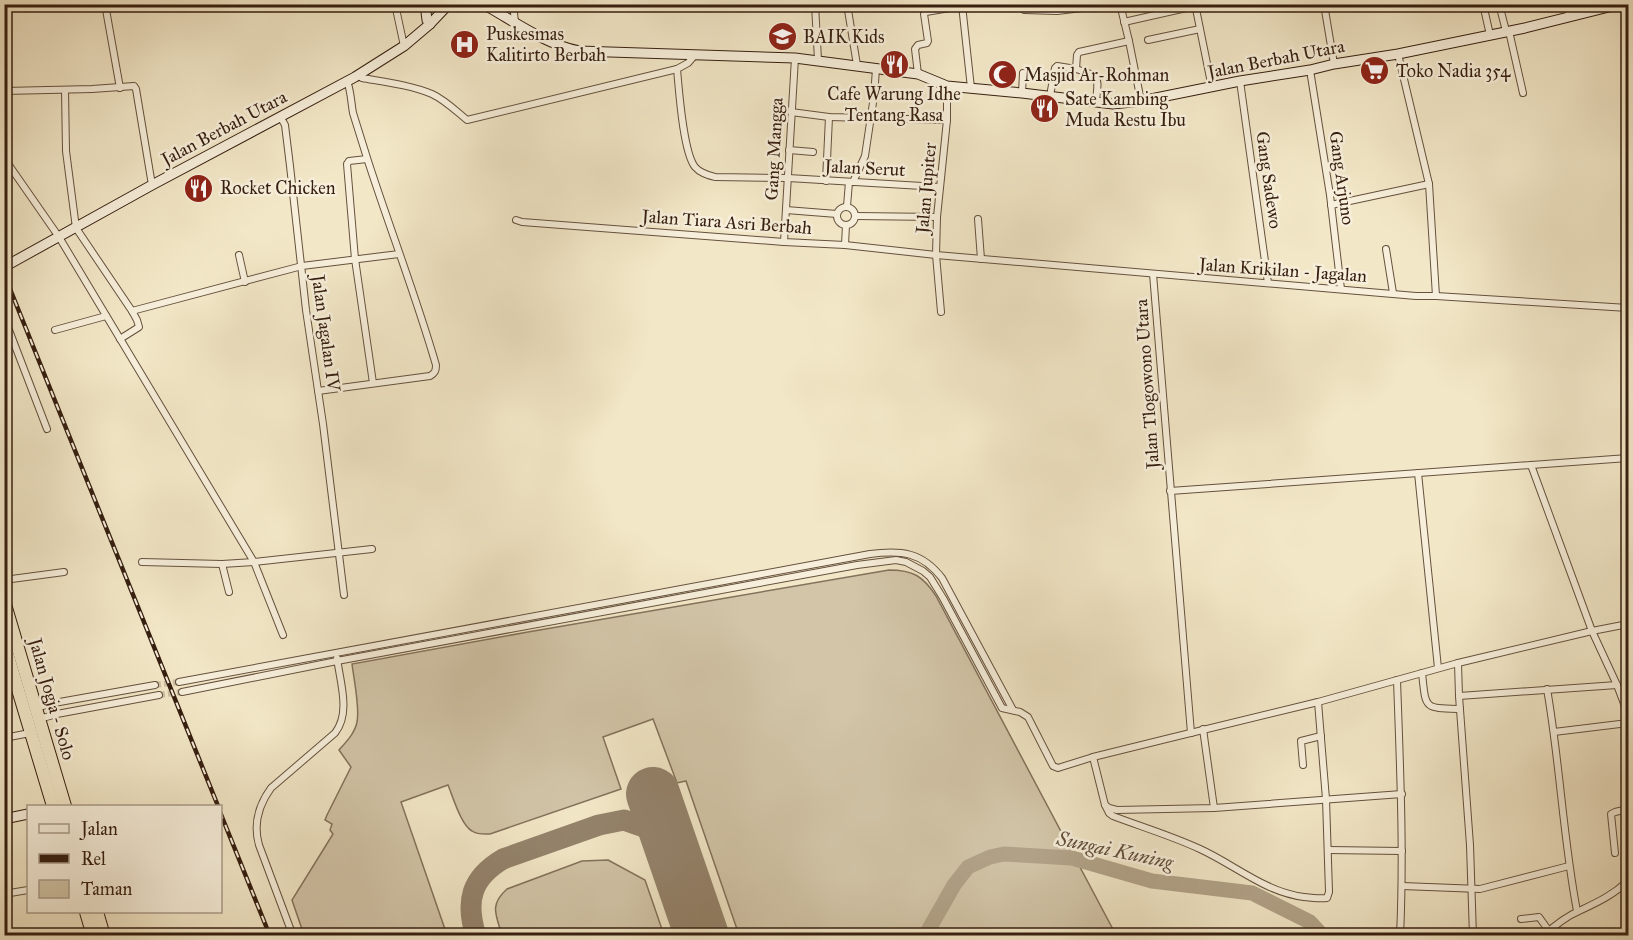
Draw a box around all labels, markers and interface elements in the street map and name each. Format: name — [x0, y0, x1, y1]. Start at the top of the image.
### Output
school or university icon: BAIK Kids — [766, 21, 798, 53]
place label: Puskesmas Kalitirto Berbah — [486, 23, 606, 66]
place label: BAIK Kids — [803, 26, 885, 48]
hospital icon: Puskesmas Kalitirto Berbah — [449, 28, 481, 60]
street label: Jalan Berbah Utara — [1204, 35, 1347, 84]
restaurant icon: Cafe Warung Idhe Tentang Rasa — [878, 49, 910, 81]
supermarket icon: Toko Nadia 354 — [1359, 55, 1391, 87]
mosque icon: Masjid Ar-Rohman — [987, 59, 1019, 91]
place label: Toko Nadia 354 — [1396, 60, 1511, 82]
place label: Masjid Ar-Rohman — [1024, 64, 1170, 86]
place label: Cafe Warung Idhe Tentang Rasa — [827, 83, 961, 127]
street label: Jalan Berbah Utara — [156, 85, 291, 172]
place label: Sate Kambing Muda Restu Ibu — [1065, 88, 1186, 131]
restaurant icon: Sate Kambing Muda Restu Ibu — [1028, 93, 1060, 125]
street label: Gang Mangga — [760, 97, 789, 201]
street label: Gang Sadewo — [1250, 130, 1287, 230]
street label: Gang Arjuno — [1324, 130, 1359, 226]
street label: Jalan Jupiter — [911, 141, 942, 237]
street label: Jalan Serut — [822, 155, 907, 182]
restaurant icon: Rocket Chicken — [183, 172, 215, 204]
place label: Rocket Chicken — [220, 177, 336, 199]
street label: Jalan Tiara Asri Berbah — [639, 205, 813, 240]
street label: Jalan Krikilan - Jagalan — [1196, 253, 1368, 288]
street label: Jalan Jagalan IV — [306, 271, 345, 394]
street label: Jalan Tlogowono Utara — [1130, 298, 1165, 472]
street label: Jalan Jogja - Solo — [23, 634, 80, 763]
legend — [27, 805, 222, 913]
text: Jalan — [79, 818, 118, 841]
water label: Sungai Kuning — [1054, 826, 1177, 874]
text: Rel — [81, 848, 106, 870]
text: Taman — [81, 878, 133, 900]

